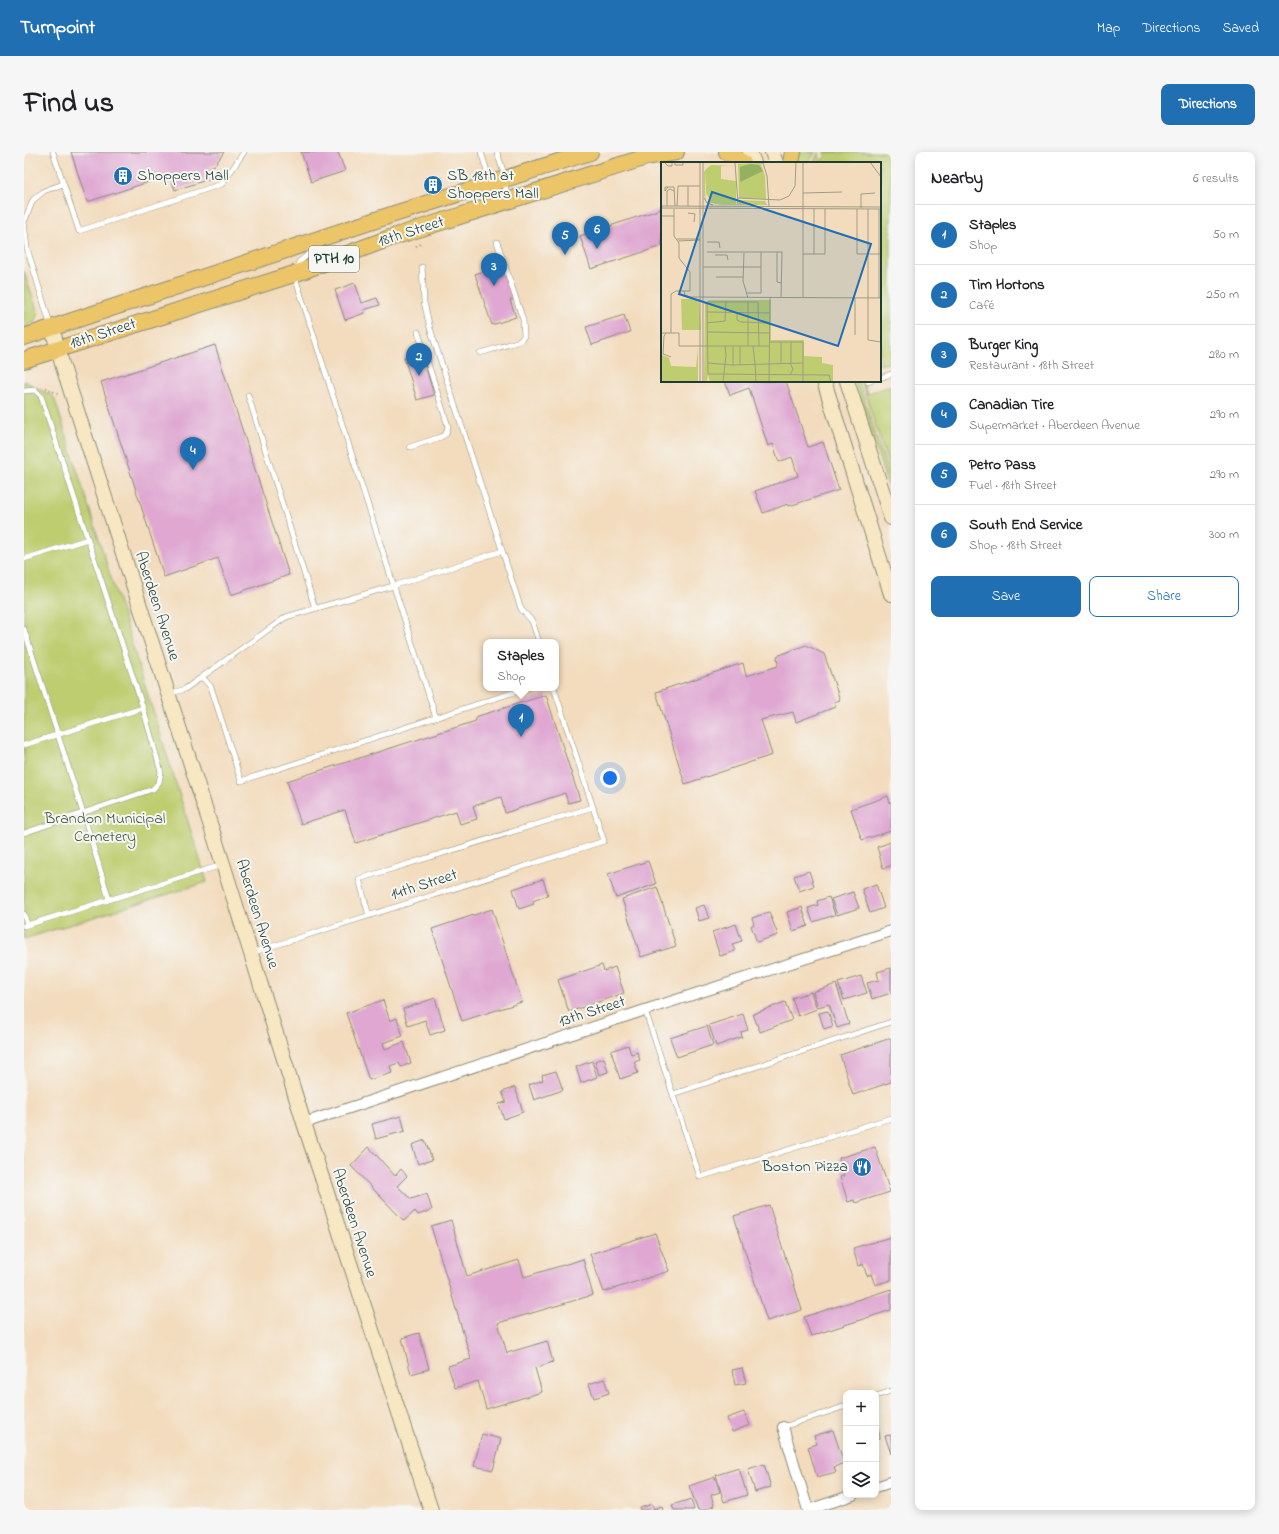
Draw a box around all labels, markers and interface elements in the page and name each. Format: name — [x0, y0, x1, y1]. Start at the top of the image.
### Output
text: Turnpoint — [20, 15, 95, 42]
text: Map — [1097, 18, 1120, 39]
text: Directions — [1142, 18, 1200, 39]
text: Saved — [1222, 18, 1259, 39]
text: Find us — [24, 84, 114, 125]
button: Directions — [1161, 84, 1255, 125]
inset map — [661, 162, 881, 382]
place label: Shoppers Mall — [137, 164, 229, 188]
place label: SB 18th at Shoppers Mall — [447, 164, 539, 206]
building icon: Shoppers Mall — [112, 165, 134, 187]
text: Nearby — [931, 166, 983, 191]
text: 6 results — [1193, 169, 1239, 188]
building icon: SB 18th at Shoppers Mall — [422, 174, 444, 196]
street label: 18th Street — [375, 210, 448, 254]
text: Staples — [969, 214, 1016, 236]
pin: 6 — [584, 216, 610, 249]
pin: 5 — [552, 222, 578, 255]
text: 1 — [942, 225, 946, 244]
text: 50 m — [1213, 225, 1239, 244]
text: Shop — [969, 236, 997, 255]
road number: PTH 10 — [309, 246, 359, 272]
pin: 3 — [481, 253, 507, 286]
text: Tim Hortons — [969, 274, 1045, 296]
text: 2 — [941, 285, 947, 304]
text: 250 m — [1206, 285, 1239, 304]
text: Café — [969, 296, 994, 315]
street label: 18th Street — [67, 312, 140, 356]
text: Burger King — [969, 334, 1038, 356]
pin: 2 — [406, 343, 432, 376]
text: 3 — [941, 345, 947, 364]
text: 280 m — [1209, 345, 1239, 364]
text: Restaurant · 18th Street — [969, 356, 1094, 375]
text: Canadian Tire — [969, 394, 1054, 416]
text: 4 — [941, 405, 947, 424]
text: 290 m — [1210, 405, 1239, 424]
text: Supermarket · Aberdeen Avenue — [969, 416, 1140, 435]
pin: 4 — [180, 437, 206, 470]
text: Petro Pass — [969, 454, 1036, 476]
text: 5 — [940, 465, 948, 484]
text: 290 m — [1210, 465, 1239, 484]
text: Fuel · 18th Street — [969, 476, 1057, 495]
text: South End Service — [969, 514, 1082, 536]
text: 6 — [941, 525, 947, 544]
text: 300 m — [1209, 525, 1239, 544]
text: Shop · 18th Street — [969, 536, 1062, 555]
street label: Aberdeen Avenue — [128, 548, 186, 664]
button: Save — [931, 576, 1081, 617]
button: Share — [1089, 576, 1239, 617]
popup — [483, 639, 559, 691]
text: Staples — [497, 645, 545, 667]
text: Shop — [497, 667, 526, 686]
pin: 1 — [508, 704, 534, 737]
your location — [600, 768, 620, 788]
park label: Brandon Municipal Cemetery — [43, 807, 166, 849]
street label: Aberdeen Avenue — [229, 856, 285, 973]
street label: 14th Street — [387, 863, 461, 907]
street label: 13th Street — [555, 990, 629, 1034]
place label: Boston Pizza — [761, 1155, 848, 1179]
restaurant icon: Boston Pizza — [851, 1156, 873, 1178]
street label: Aberdeen Avenue — [325, 1165, 383, 1281]
map controls — [843, 1390, 879, 1498]
button: + — [843, 1390, 879, 1426]
button: − — [843, 1426, 879, 1462]
button: layers — [843, 1462, 879, 1498]

